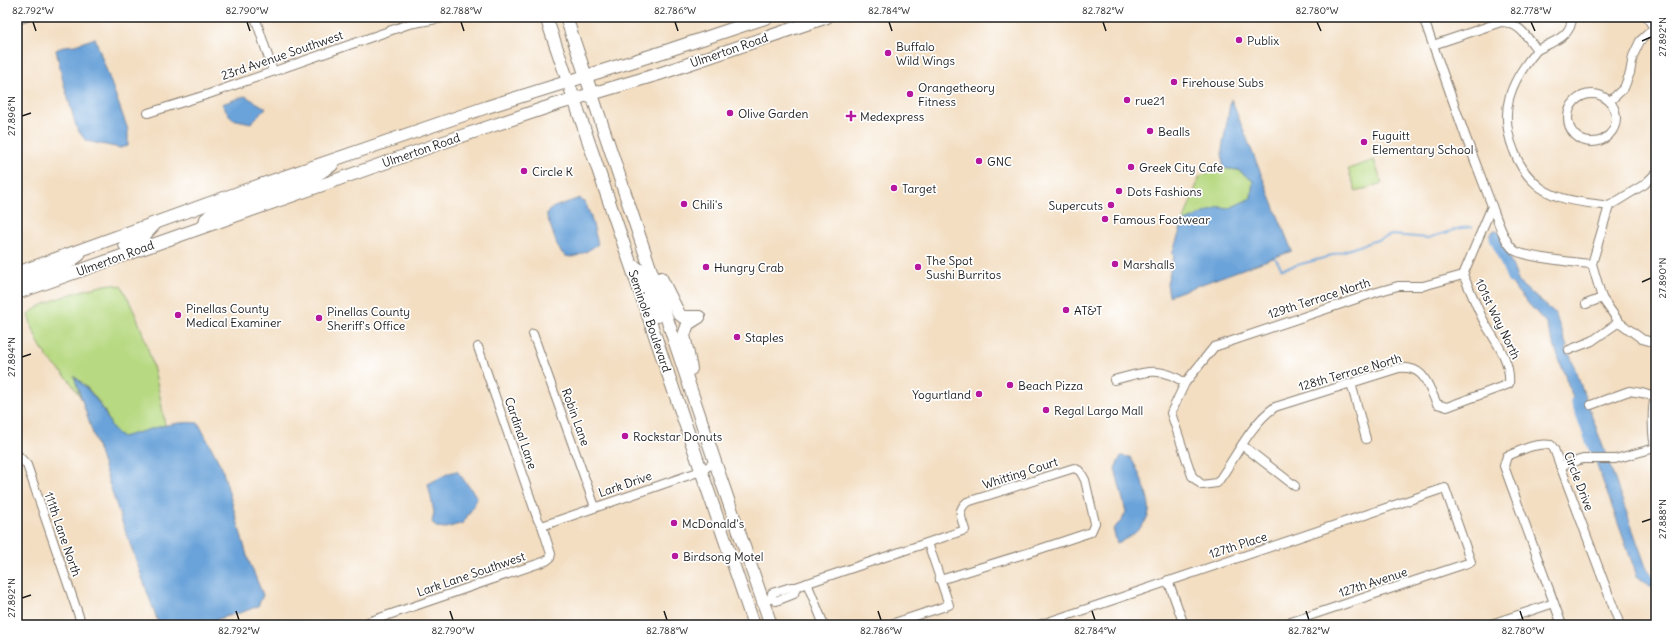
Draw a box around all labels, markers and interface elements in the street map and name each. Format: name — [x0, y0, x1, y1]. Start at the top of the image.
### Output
text: 82.792°W — [12, 4, 54, 17]
text: 82.790°W — [226, 4, 268, 17]
text: 82.788°W — [440, 4, 482, 17]
text: 82.786°W — [654, 4, 696, 17]
text: 82.784°W — [868, 4, 910, 17]
text: 82.782°W — [1082, 4, 1124, 17]
text: 82.780°W — [1296, 4, 1338, 17]
text: 82.778°W — [1510, 4, 1552, 17]
text: 27.892°N — [1656, 17, 1669, 57]
street label: 23rd Avenue Southwest — [219, 27, 345, 83]
street label: Ulmerton Road — [688, 30, 770, 70]
place label: Publix — [1247, 33, 1279, 48]
marker: Publix — [1234, 35, 1244, 45]
place label: Buffalo Wild Wings — [896, 39, 955, 68]
marker: Buffalo Wild Wings — [883, 48, 893, 58]
place label: Firehouse Subs — [1182, 75, 1264, 90]
marker: Firehouse Subs — [1169, 77, 1179, 87]
place label: Orangetheory Fitness — [918, 80, 995, 109]
marker: Orangetheory Fitness — [905, 89, 915, 99]
place label: rue21 — [1135, 93, 1165, 108]
marker: rue21 — [1122, 95, 1132, 105]
text: 27.896°N — [5, 96, 18, 136]
place label: Olive Garden — [738, 106, 809, 121]
marker: Olive Garden — [725, 108, 735, 118]
place label: Medexpress — [860, 109, 924, 124]
marker: Medexpress — [845, 110, 857, 122]
place label: Bealls — [1158, 124, 1190, 139]
marker: Bealls — [1145, 126, 1155, 136]
place label: Fuguitt Elementary School — [1372, 128, 1473, 157]
street label: Ulmerton Road — [380, 130, 462, 170]
marker: Fuguitt Elementary School — [1359, 137, 1369, 147]
place label: GNC — [987, 154, 1012, 169]
marker: GNC — [974, 156, 984, 166]
place label: Greek City Cafe — [1139, 160, 1223, 175]
marker: Greek City Cafe — [1126, 162, 1136, 172]
place label: Circle K — [532, 164, 573, 179]
marker: Circle K — [519, 166, 529, 176]
place label: Target — [902, 181, 936, 196]
marker: Target — [889, 183, 899, 193]
place label: Dots Fashions — [1127, 184, 1202, 199]
marker: Dots Fashions — [1114, 186, 1124, 196]
place label: Chili's — [692, 197, 723, 212]
place label: Supercuts — [1049, 198, 1103, 213]
marker: Chili's — [679, 199, 689, 209]
marker: Supercuts — [1106, 200, 1116, 210]
place label: Famous Footwear — [1113, 212, 1210, 227]
marker: Famous Footwear — [1100, 214, 1110, 224]
street label: Ulmerton Road — [74, 237, 156, 279]
place label: The Spot Sushi Burritos — [926, 253, 1001, 282]
place label: Marshalls — [1123, 257, 1174, 272]
text: 27.890°N — [1656, 258, 1669, 298]
marker: Marshalls — [1110, 259, 1120, 269]
place label: Hungry Crab — [714, 260, 784, 275]
marker: Hungry Crab — [701, 262, 711, 272]
marker: The Spot Sushi Burritos — [913, 262, 923, 272]
street label: Seminole Boulevard — [625, 268, 675, 374]
street label: 129th Terrace North — [1266, 274, 1372, 322]
street label: 101st Way North — [1472, 276, 1524, 362]
place label: Pinellas County Medical Examiner — [186, 301, 281, 330]
place label: AT&T — [1074, 303, 1102, 318]
place label: Pinellas County Sheriff's Office — [327, 304, 410, 333]
marker: AT&T — [1061, 305, 1071, 315]
marker: Pinellas County Medical Examiner — [173, 310, 183, 320]
marker: Pinellas County Sheriff's Office — [314, 313, 324, 323]
place label: Staples — [745, 330, 784, 345]
marker: Staples — [732, 332, 742, 342]
text: 27.894°N — [5, 337, 18, 377]
street label: 128th Terrace North — [1297, 350, 1403, 394]
place label: Beach Pizza — [1018, 378, 1083, 393]
marker: Beach Pizza — [1005, 380, 1015, 390]
street label: Robin Lane — [559, 386, 593, 448]
place label: Yogurtland — [912, 387, 971, 402]
marker: Yogurtland — [974, 389, 984, 399]
street label: Cardinal Lane — [502, 395, 540, 471]
place label: Regal Largo Mall — [1054, 403, 1143, 418]
marker: Regal Largo Mall — [1041, 405, 1051, 415]
place label: Rockstar Donuts — [633, 429, 722, 444]
marker: Rockstar Donuts — [620, 431, 630, 441]
street label: Circle Drive — [1561, 449, 1597, 513]
street label: Whitting Court — [980, 454, 1060, 492]
street label: Lark Drive — [596, 468, 654, 500]
street label: 111th Lane North — [42, 490, 85, 578]
text: 27.888°N — [1656, 499, 1669, 539]
place label: McDonald's — [682, 516, 744, 531]
marker: McDonald's — [669, 518, 679, 528]
street label: 127th Place — [1207, 529, 1269, 561]
street label: Lark Lane Southwest — [415, 548, 527, 600]
place label: Birdsong Motel — [683, 549, 763, 564]
marker: Birdsong Motel — [670, 551, 680, 561]
street label: 127th Avenue — [1337, 564, 1409, 600]
text: 27.892°N — [5, 578, 18, 618]
text: 82.792°W — [218, 624, 260, 637]
text: 82.790°W — [432, 624, 474, 637]
text: 82.788°W — [646, 624, 688, 637]
text: 82.786°W — [860, 624, 902, 637]
text: 82.784°W — [1074, 624, 1116, 637]
text: 82.782°W — [1288, 624, 1330, 637]
text: 82.780°W — [1502, 624, 1544, 637]

